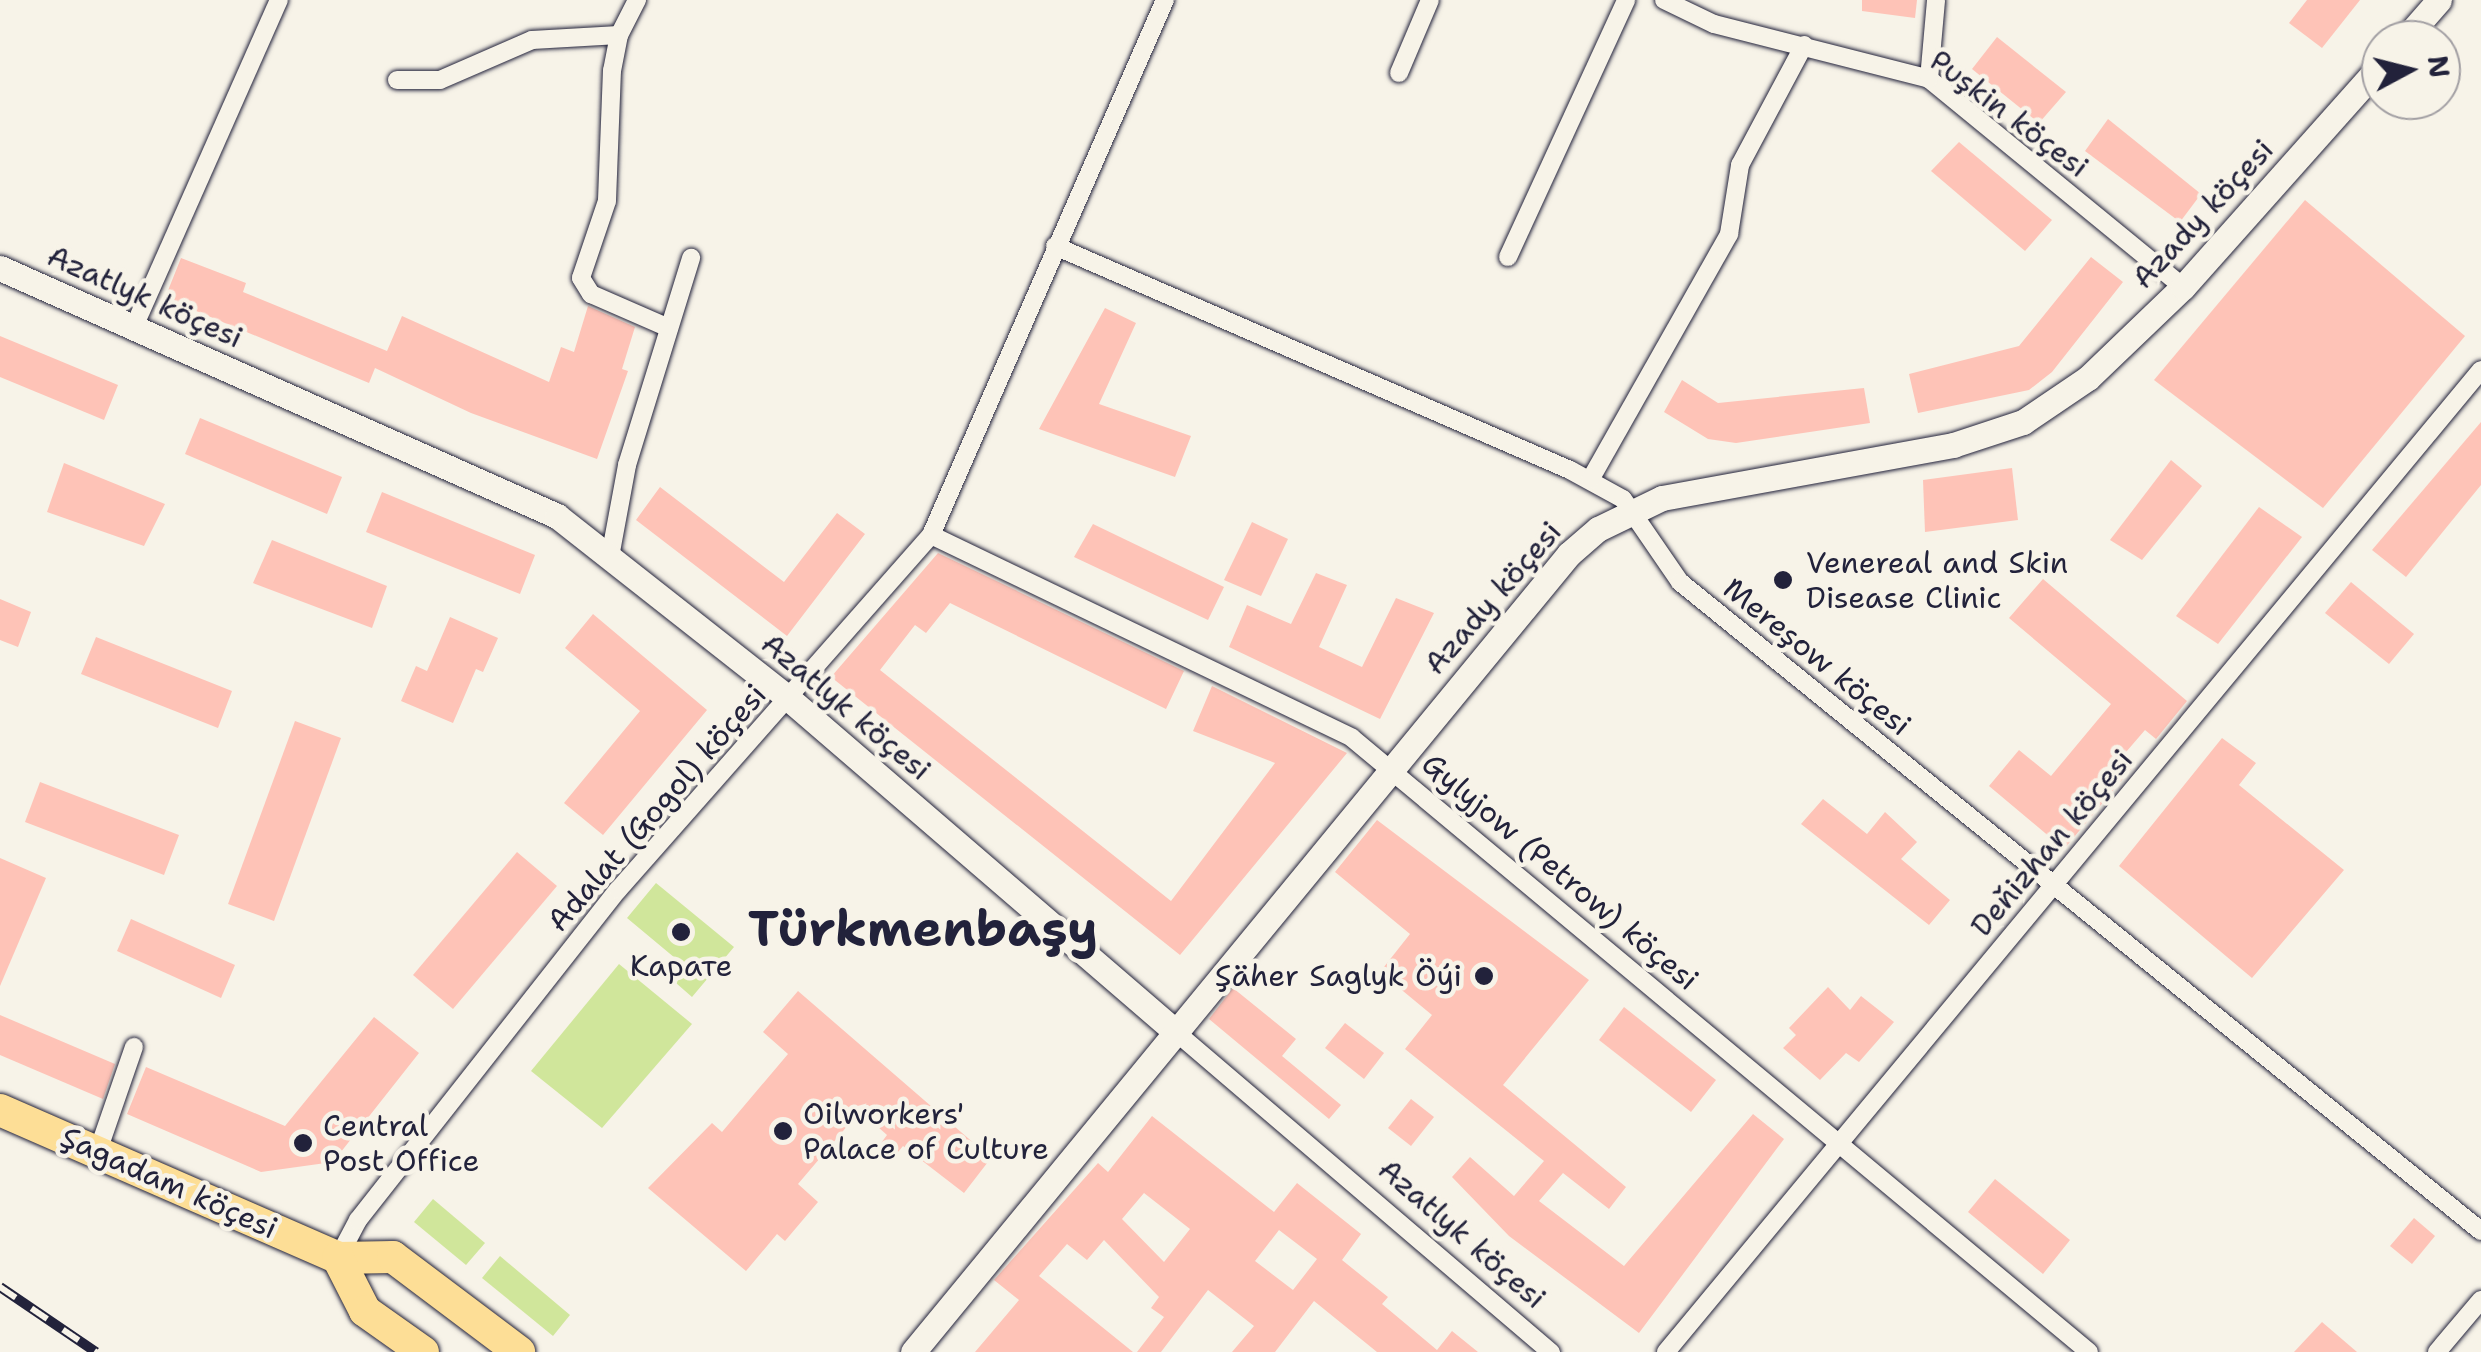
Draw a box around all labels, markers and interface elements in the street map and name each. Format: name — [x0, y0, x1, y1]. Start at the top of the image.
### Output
north arrow — [2361, 20, 2461, 120]
street label: Puşkin köçesi — [1922, 43, 2096, 185]
text: N — [2419, 53, 2459, 80]
street label: Azady köçesi — [2125, 132, 2281, 296]
street label: Azatlyk köçesi — [42, 238, 248, 356]
street label: Azady köçesi — [1417, 514, 1569, 682]
place label: Venereal and Skin Disease Clinic — [1806, 545, 2068, 616]
marker: Venereal and Skin Disease Clinic — [1770, 567, 1796, 593]
street label: Mereşow köçesi — [1716, 570, 1918, 744]
street label: Azatlyk köçesi — [754, 626, 938, 788]
street label: Adalat (Gogol) köçesi — [540, 677, 774, 939]
street label: Deňizhan köçesi — [1963, 742, 2141, 944]
street label: Gylyjow (Petrow) köçesi — [1415, 746, 1705, 998]
district label: Türkmenbaşy — [748, 899, 1098, 959]
marker: Карате — [670, 921, 692, 943]
place label: Карате — [630, 948, 732, 984]
place label: Şäher Saglyk Öýi — [1215, 958, 1462, 994]
marker: Şäher Saglyk Öýi — [1471, 963, 1497, 989]
place label: Oilworkers' Palace of Culture — [803, 1096, 1049, 1166]
place label: Central Post Office — [323, 1108, 479, 1178]
street label: Şagadam köçesi — [55, 1119, 283, 1247]
marker: Oilworkers' Palace of Culture — [772, 1120, 794, 1142]
marker: Central Post Office — [292, 1132, 314, 1154]
street label: Azatlyk köçesi — [1371, 1151, 1553, 1317]

